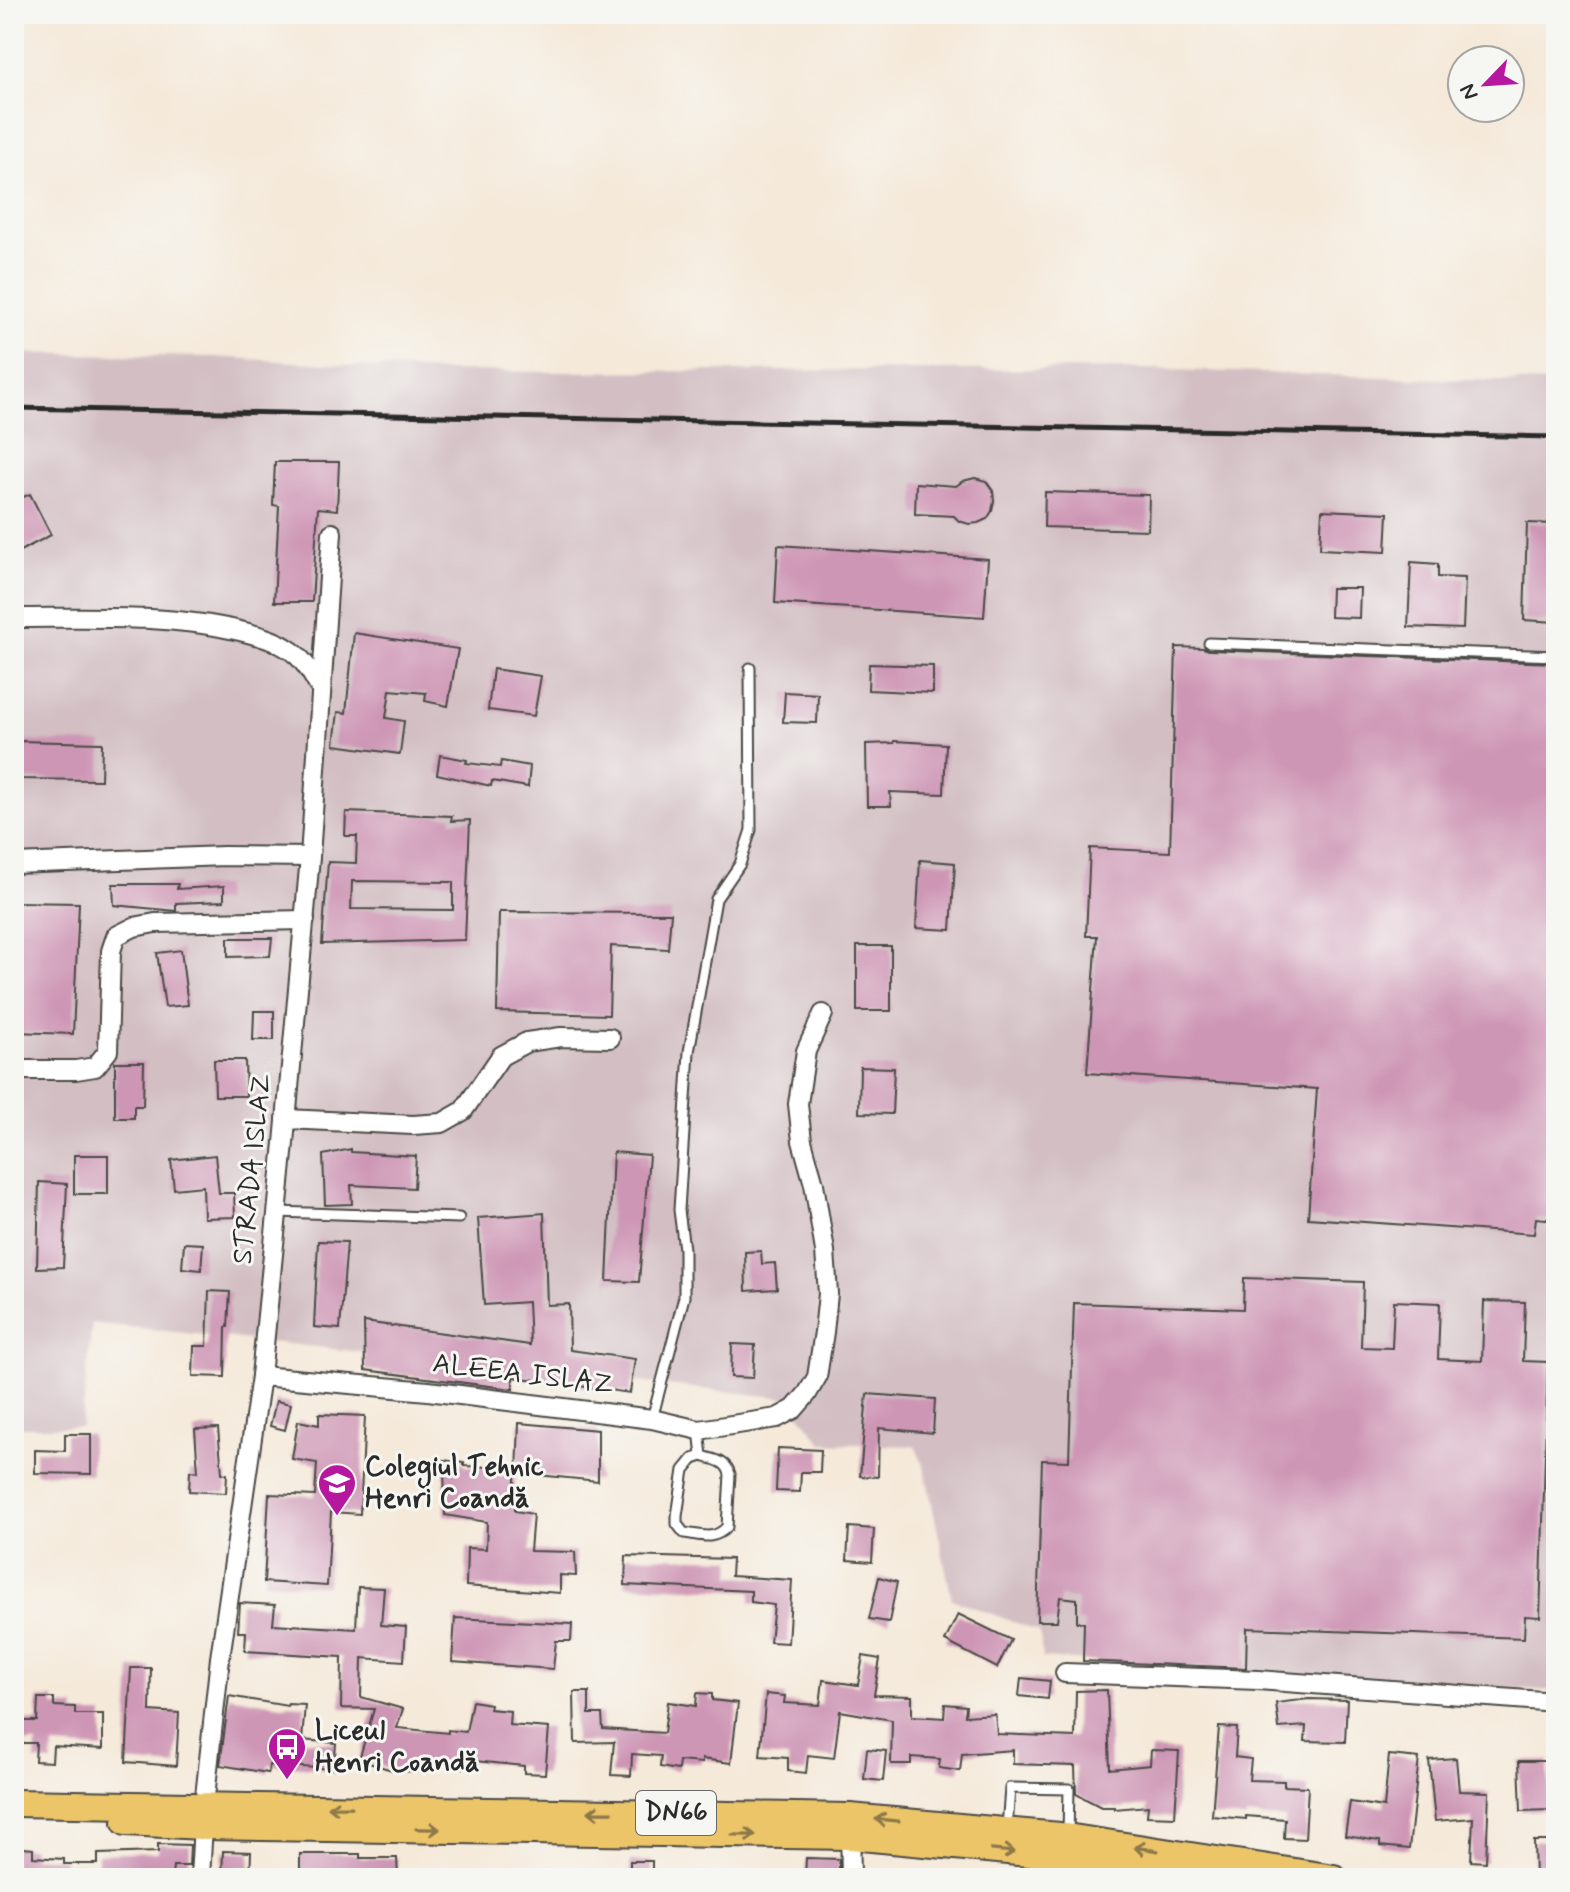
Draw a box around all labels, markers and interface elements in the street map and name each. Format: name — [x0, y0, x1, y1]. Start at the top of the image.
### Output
north arrow — [1446, 44, 1526, 124]
text: N — [1454, 79, 1485, 104]
street label: STRADA ISLAZ — [225, 1072, 281, 1266]
street label: ALEEA ISLAZ — [430, 1346, 616, 1404]
place label: Colegiul Tehnic Henri Coandă — [365, 1449, 544, 1518]
school or university icon: Colegiul Tehnic Henri Coandă — [316, 1462, 358, 1517]
place label: Liceul Henri Coandă — [315, 1713, 479, 1782]
bus stop icon: Liceul Henri Coandă — [266, 1726, 308, 1781]
road number: DN66 — [636, 1791, 716, 1835]
one-way arrow — [327, 1800, 354, 1815]
one-way arrow — [587, 1804, 614, 1820]
one-way arrow — [875, 1812, 901, 1827]
one-way arrow — [414, 1822, 441, 1837]
one-way arrow — [730, 1827, 757, 1842]
one-way arrow — [1134, 1841, 1159, 1856]
one-way arrow — [989, 1843, 1016, 1858]

